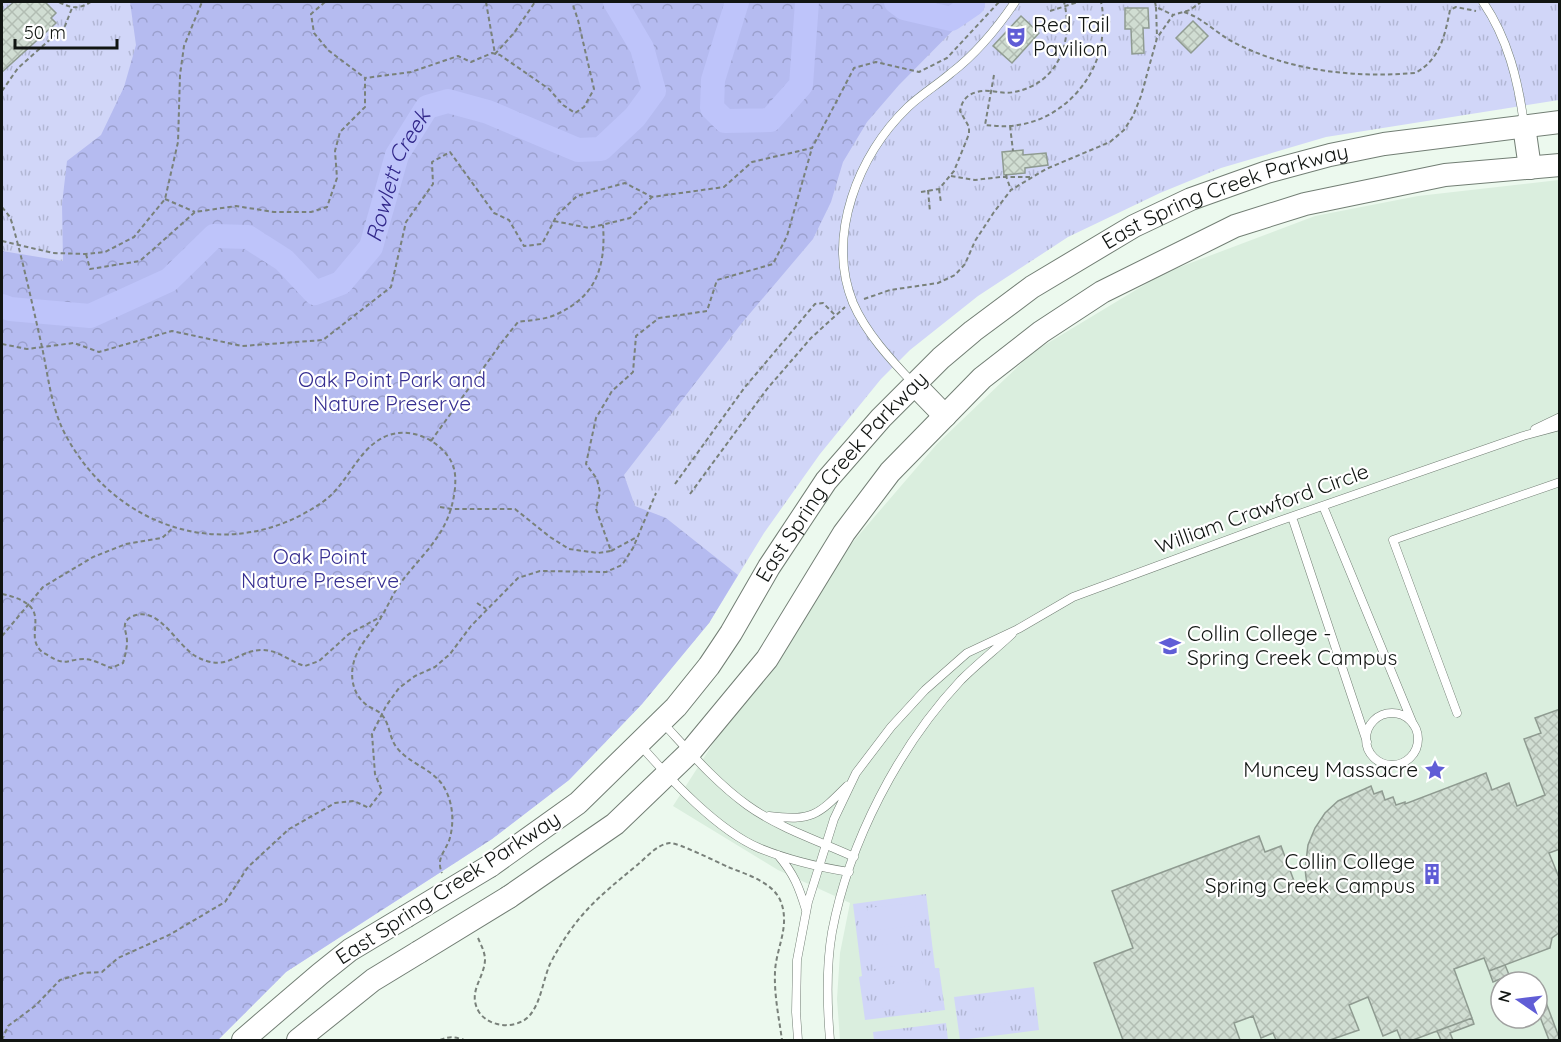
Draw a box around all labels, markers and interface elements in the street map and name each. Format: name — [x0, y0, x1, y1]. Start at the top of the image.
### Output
place label: Red Tail Pavilion — [1033, 11, 1110, 61]
scale bar — [15, 12, 117, 50]
text: 50 m — [24, 21, 66, 44]
theatre icon: Red Tail Pavilion — [1004, 25, 1028, 49]
water label: Rowlett Creek — [359, 102, 438, 245]
street label: East Spring Creek Parkway — [1097, 138, 1351, 254]
street label: East Spring Creek Parkway — [749, 365, 932, 586]
park label: Oak Point Park and Nature Preserve — [298, 366, 486, 416]
street label: William Crawford Circle — [1151, 457, 1372, 559]
park label: Oak Point Nature Preserve — [241, 543, 399, 593]
place label: Collin College - Spring Creek Campus — [1187, 620, 1397, 670]
school or university icon: Collin College - Spring Creek Campus — [1158, 634, 1182, 658]
place label: Muncey Massacre — [1243, 756, 1418, 782]
place icon: Muncey Massacre — [1423, 758, 1447, 782]
street label: East Spring Creek Parkway — [330, 805, 565, 970]
place label: Collin College Spring Creek Campus — [1205, 848, 1415, 898]
building icon: Collin College Spring Creek Campus — [1420, 862, 1444, 886]
north arrow — [1489, 970, 1549, 1030]
text: N — [1493, 988, 1516, 1004]

